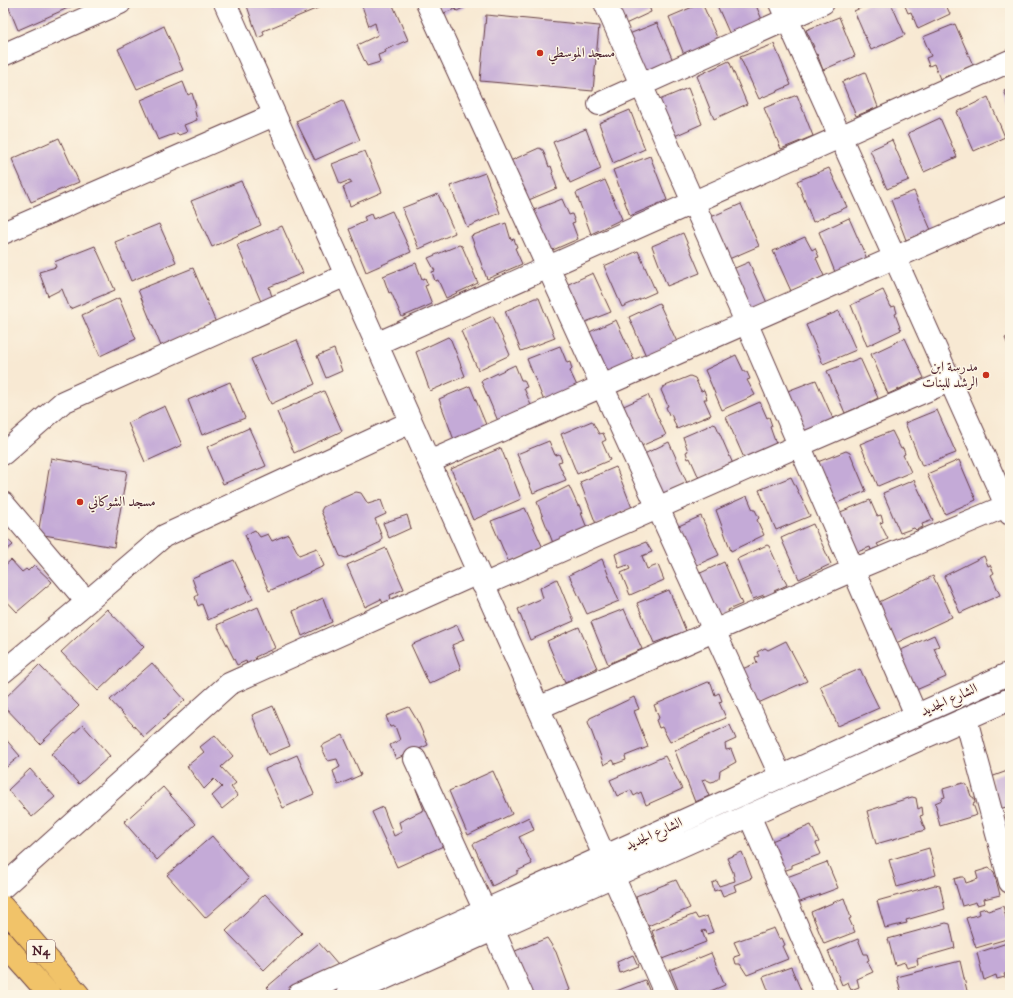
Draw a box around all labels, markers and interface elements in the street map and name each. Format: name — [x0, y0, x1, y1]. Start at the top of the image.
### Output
place label: مسجد الموسطي — [548, 44, 615, 65]
marker: مسجد الموسطي — [535, 48, 545, 58]
place label: مدرسة ابن الرشد للبنات — [922, 358, 978, 392]
marker: مدرسة ابن الرشد للبنات — [981, 370, 991, 380]
place label: مسجد الشوكاني — [88, 493, 156, 513]
marker: مسجد الشوكاني — [75, 497, 85, 507]
street label: الشارع الجديد — [918, 679, 981, 722]
street label: الشارع الجديد — [623, 813, 686, 856]
road number: N4 — [27, 940, 55, 962]

